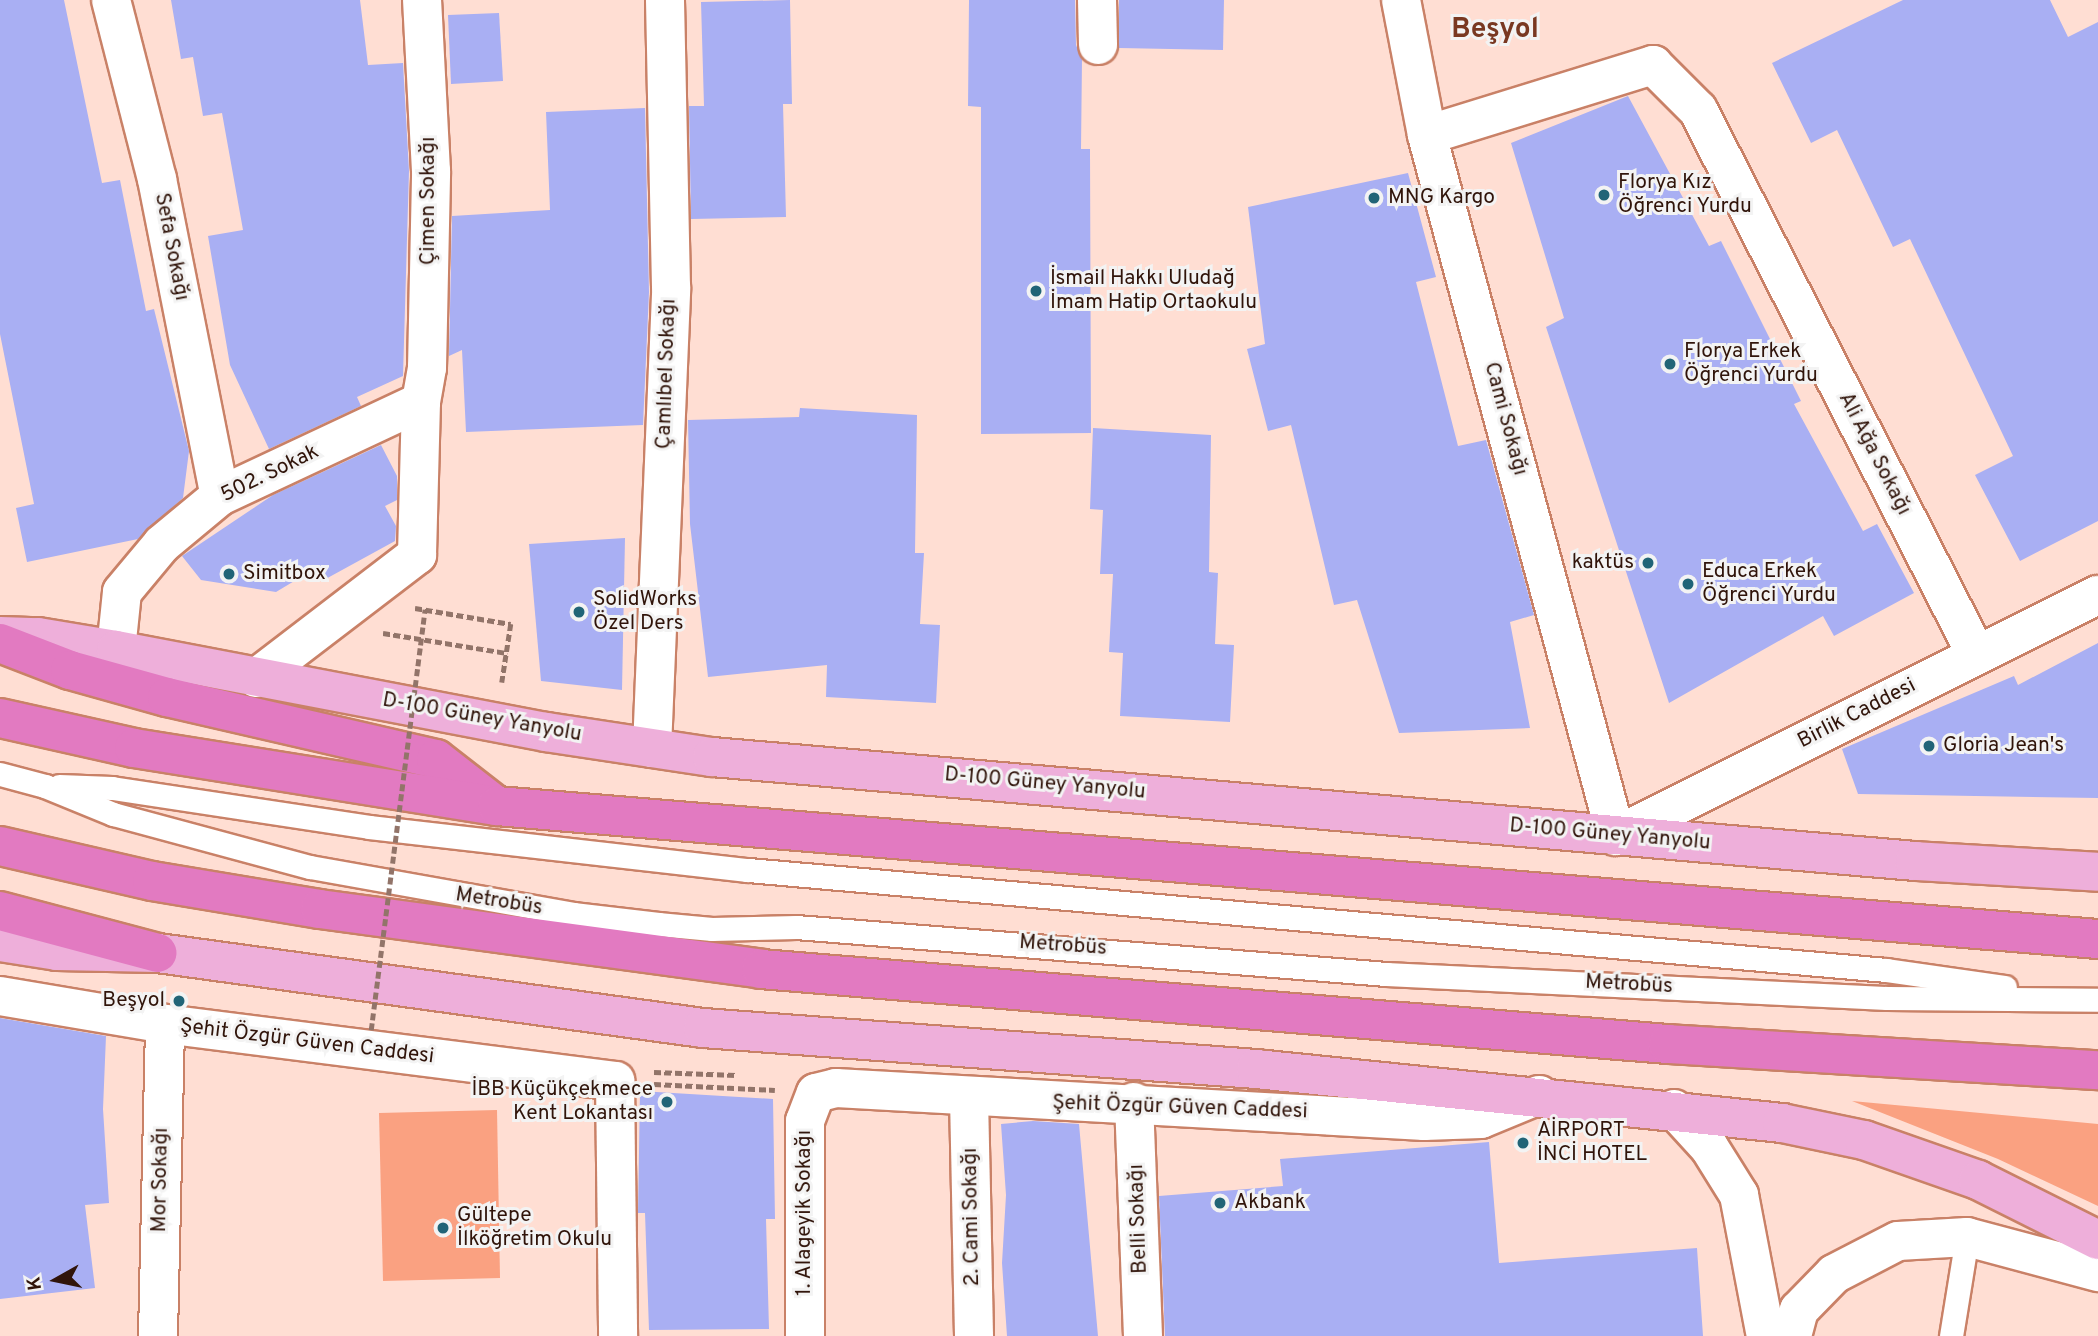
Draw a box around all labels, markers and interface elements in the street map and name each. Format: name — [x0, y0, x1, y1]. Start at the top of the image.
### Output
district label: Beşyol — [1451, 13, 1539, 47]
street label: Çimen Sokağı — [416, 137, 442, 265]
place label: Florya Kız Öğrenci Yurdu — [1618, 170, 1753, 220]
place label: MNG Kargo — [1388, 185, 1495, 211]
marker: Florya Kız Öğrenci Yurdu — [1596, 187, 1612, 203]
marker: MNG Kargo — [1366, 190, 1382, 206]
street label: Sefa Sokağı — [148, 191, 194, 303]
place label: İsmail Hakkı Uludağ İmam Hatip Ortaokulu — [1050, 266, 1257, 316]
marker: İsmail Hakkı Uludağ İmam Hatip Ortaokulu — [1028, 283, 1044, 299]
street label: Çamlıbel Sokağı — [652, 298, 682, 450]
place label: Florya Erkek Öğrenci Yurdu — [1684, 339, 1819, 389]
marker: Florya Erkek Öğrenci Yurdu — [1662, 356, 1678, 372]
street label: Cami Sokağı — [1478, 360, 1532, 478]
street label: Ali Ağa Sokağı — [1832, 388, 1916, 520]
street label: 502. Sokak — [217, 439, 323, 509]
place label: kaktüs — [1572, 550, 1634, 576]
marker: kaktüs — [1640, 555, 1656, 571]
place label: Educa Erkek Öğrenci Yurdu — [1702, 559, 1837, 609]
place label: Simitbox — [243, 561, 326, 587]
marker: Simitbox — [221, 566, 237, 582]
marker: Educa Erkek Öğrenci Yurdu — [1680, 576, 1696, 592]
place label: SolidWorks Özel Ders — [593, 587, 697, 637]
marker: SolidWorks Özel Ders — [571, 604, 587, 620]
street label: Birlik Caddesi — [1794, 674, 1920, 754]
street label: D-100 Güney Yanyolu — [380, 688, 584, 748]
place label: Gloria Jean's — [1943, 733, 2064, 759]
marker: Gloria Jean's — [1921, 738, 1937, 754]
street label: D-100 Güney Yanyolu — [943, 763, 1147, 805]
street label: D-100 Güney Yanyolu — [1508, 814, 1712, 856]
street label: Metrobüs — [454, 883, 544, 921]
street label: Metrobüs — [1018, 930, 1108, 962]
street label: Metrobüs — [1584, 970, 1674, 1000]
place label: Beşyol — [102, 988, 165, 1014]
marker: Beşyol — [171, 993, 187, 1009]
street label: Şehit Özgür Güven Caddesi — [179, 1014, 435, 1070]
place label: İBB Küçükçekmece Kent Lokantası — [472, 1077, 653, 1127]
street label: Şehit Özgür Güven Caddesi — [1052, 1091, 1308, 1125]
marker: İBB Küçükçekmece Kent Lokantası — [659, 1094, 675, 1110]
place label: AİRPORT İNCİ HOTEL — [1537, 1118, 1647, 1168]
street label: Mor Sokağı — [147, 1127, 175, 1233]
street label: 1. Alageyik Sokağı — [792, 1130, 818, 1296]
marker: AİRPORT İNCİ HOTEL — [1515, 1135, 1531, 1151]
street label: 2. Cami Sokağı — [958, 1147, 986, 1287]
street label: Belli Sokağı — [1124, 1164, 1154, 1274]
place label: Akbank — [1234, 1190, 1306, 1216]
marker: Akbank — [1212, 1195, 1228, 1211]
place label: Gültepe İlköğretim Okulu — [457, 1203, 612, 1253]
marker: Gültepe İlköğretim Okulu — [435, 1220, 451, 1236]
north arrow — [21, 1245, 91, 1315]
text: K — [22, 1275, 48, 1292]

